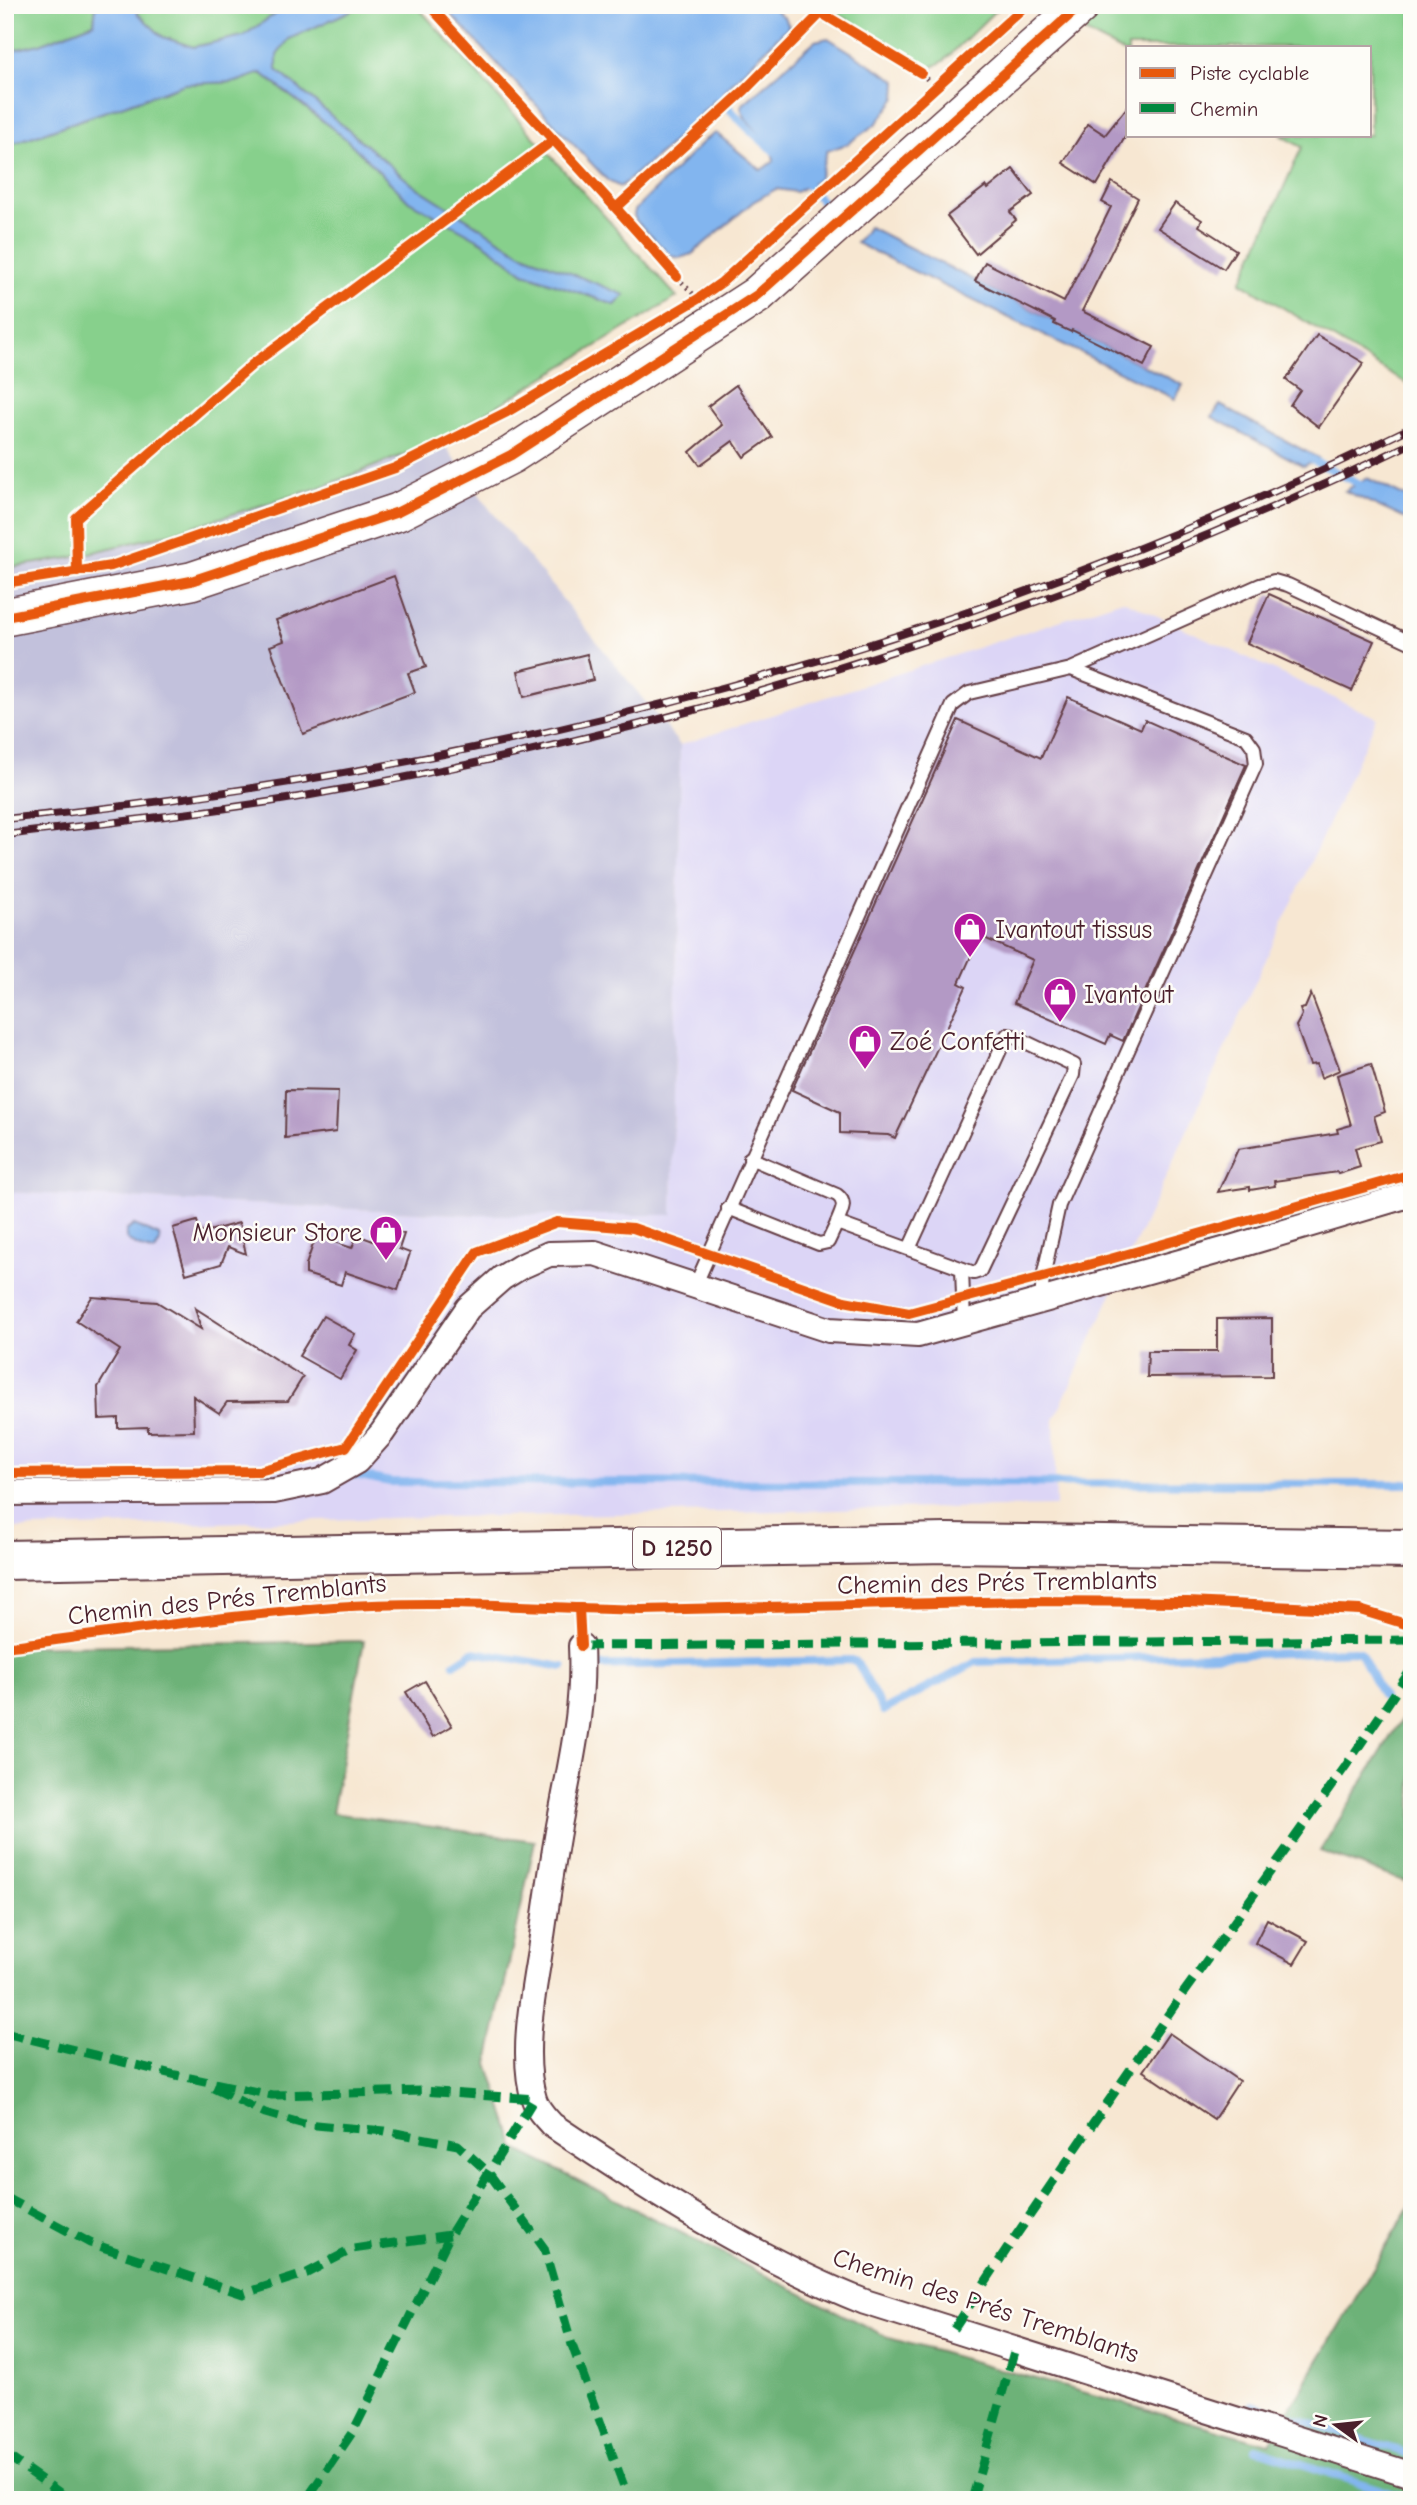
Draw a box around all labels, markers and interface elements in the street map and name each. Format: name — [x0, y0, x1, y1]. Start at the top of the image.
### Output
legend — [1126, 46, 1372, 136]
text: Piste cyclable — [1190, 61, 1309, 85]
text: Chemin — [1190, 97, 1258, 121]
shop icon: Ivantout tissus — [951, 910, 989, 959]
place label: Ivantout tissus — [995, 915, 1152, 945]
shop icon: Ivantout — [1041, 975, 1079, 1024]
place label: Ivantout — [1084, 980, 1175, 1010]
shop icon: Zoé Confetti — [846, 1022, 884, 1071]
place label: Zoé Confetti — [890, 1027, 1025, 1057]
shop icon: Monsieur Store — [367, 1213, 405, 1262]
place label: Monsieur Store — [192, 1218, 362, 1248]
road number: D 1250 — [633, 1528, 721, 1568]
street label: Chemin des Prés Tremblants — [837, 1565, 1157, 1601]
street label: Chemin des Prés Tremblants — [66, 1568, 388, 1632]
street label: Chemin des Prés Tremblants — [829, 2242, 1142, 2370]
north arrow — [1302, 2390, 1372, 2460]
text: N — [1308, 2412, 1333, 2430]

